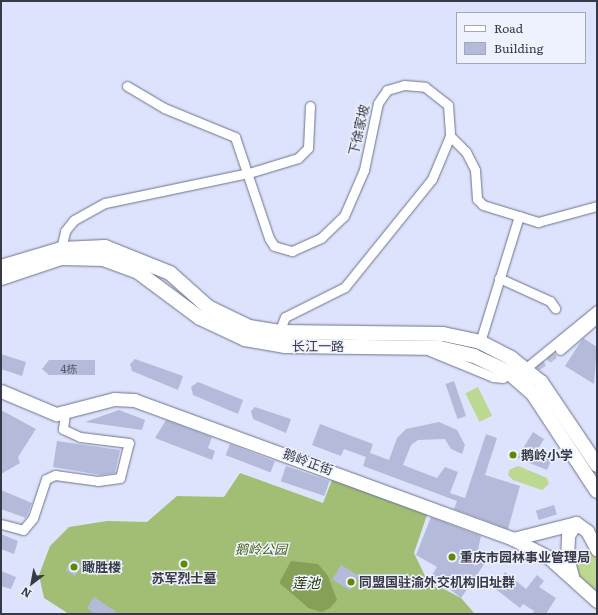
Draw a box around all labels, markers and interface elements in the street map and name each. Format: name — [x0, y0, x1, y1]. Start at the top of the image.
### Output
legend — [456, 12, 586, 64]
text: Road — [494, 19, 523, 37]
text: Building — [494, 39, 543, 57]
street label: 下徐家坡 — [346, 103, 372, 157]
street label: 长江一路 — [292, 338, 344, 354]
house number: 4栋 — [60, 361, 78, 375]
street label: 鹅岭正街 — [281, 446, 335, 478]
place label: 鹅岭小学 — [521, 447, 573, 463]
marker: 鹅岭小学 — [508, 450, 518, 460]
park label: 鹅岭公园 — [235, 541, 287, 557]
place label: 重庆市园林事业管理局 — [460, 549, 590, 565]
marker: 重庆市园林事业管理局 — [447, 552, 457, 562]
place label: 瞰胜楼 — [82, 559, 121, 575]
marker: 苏军烈士墓 — [179, 559, 189, 569]
marker: 瞰胜楼 — [69, 562, 79, 572]
north arrow — [12, 563, 52, 603]
place label: 苏军烈士墓 — [152, 570, 216, 586]
water label: 莲池 — [292, 574, 320, 590]
place label: 同盟国驻渝外交机构旧址群 — [359, 574, 515, 590]
marker: 同盟国驻渝外交机构旧址群 — [346, 577, 356, 587]
text: N — [17, 584, 34, 602]

